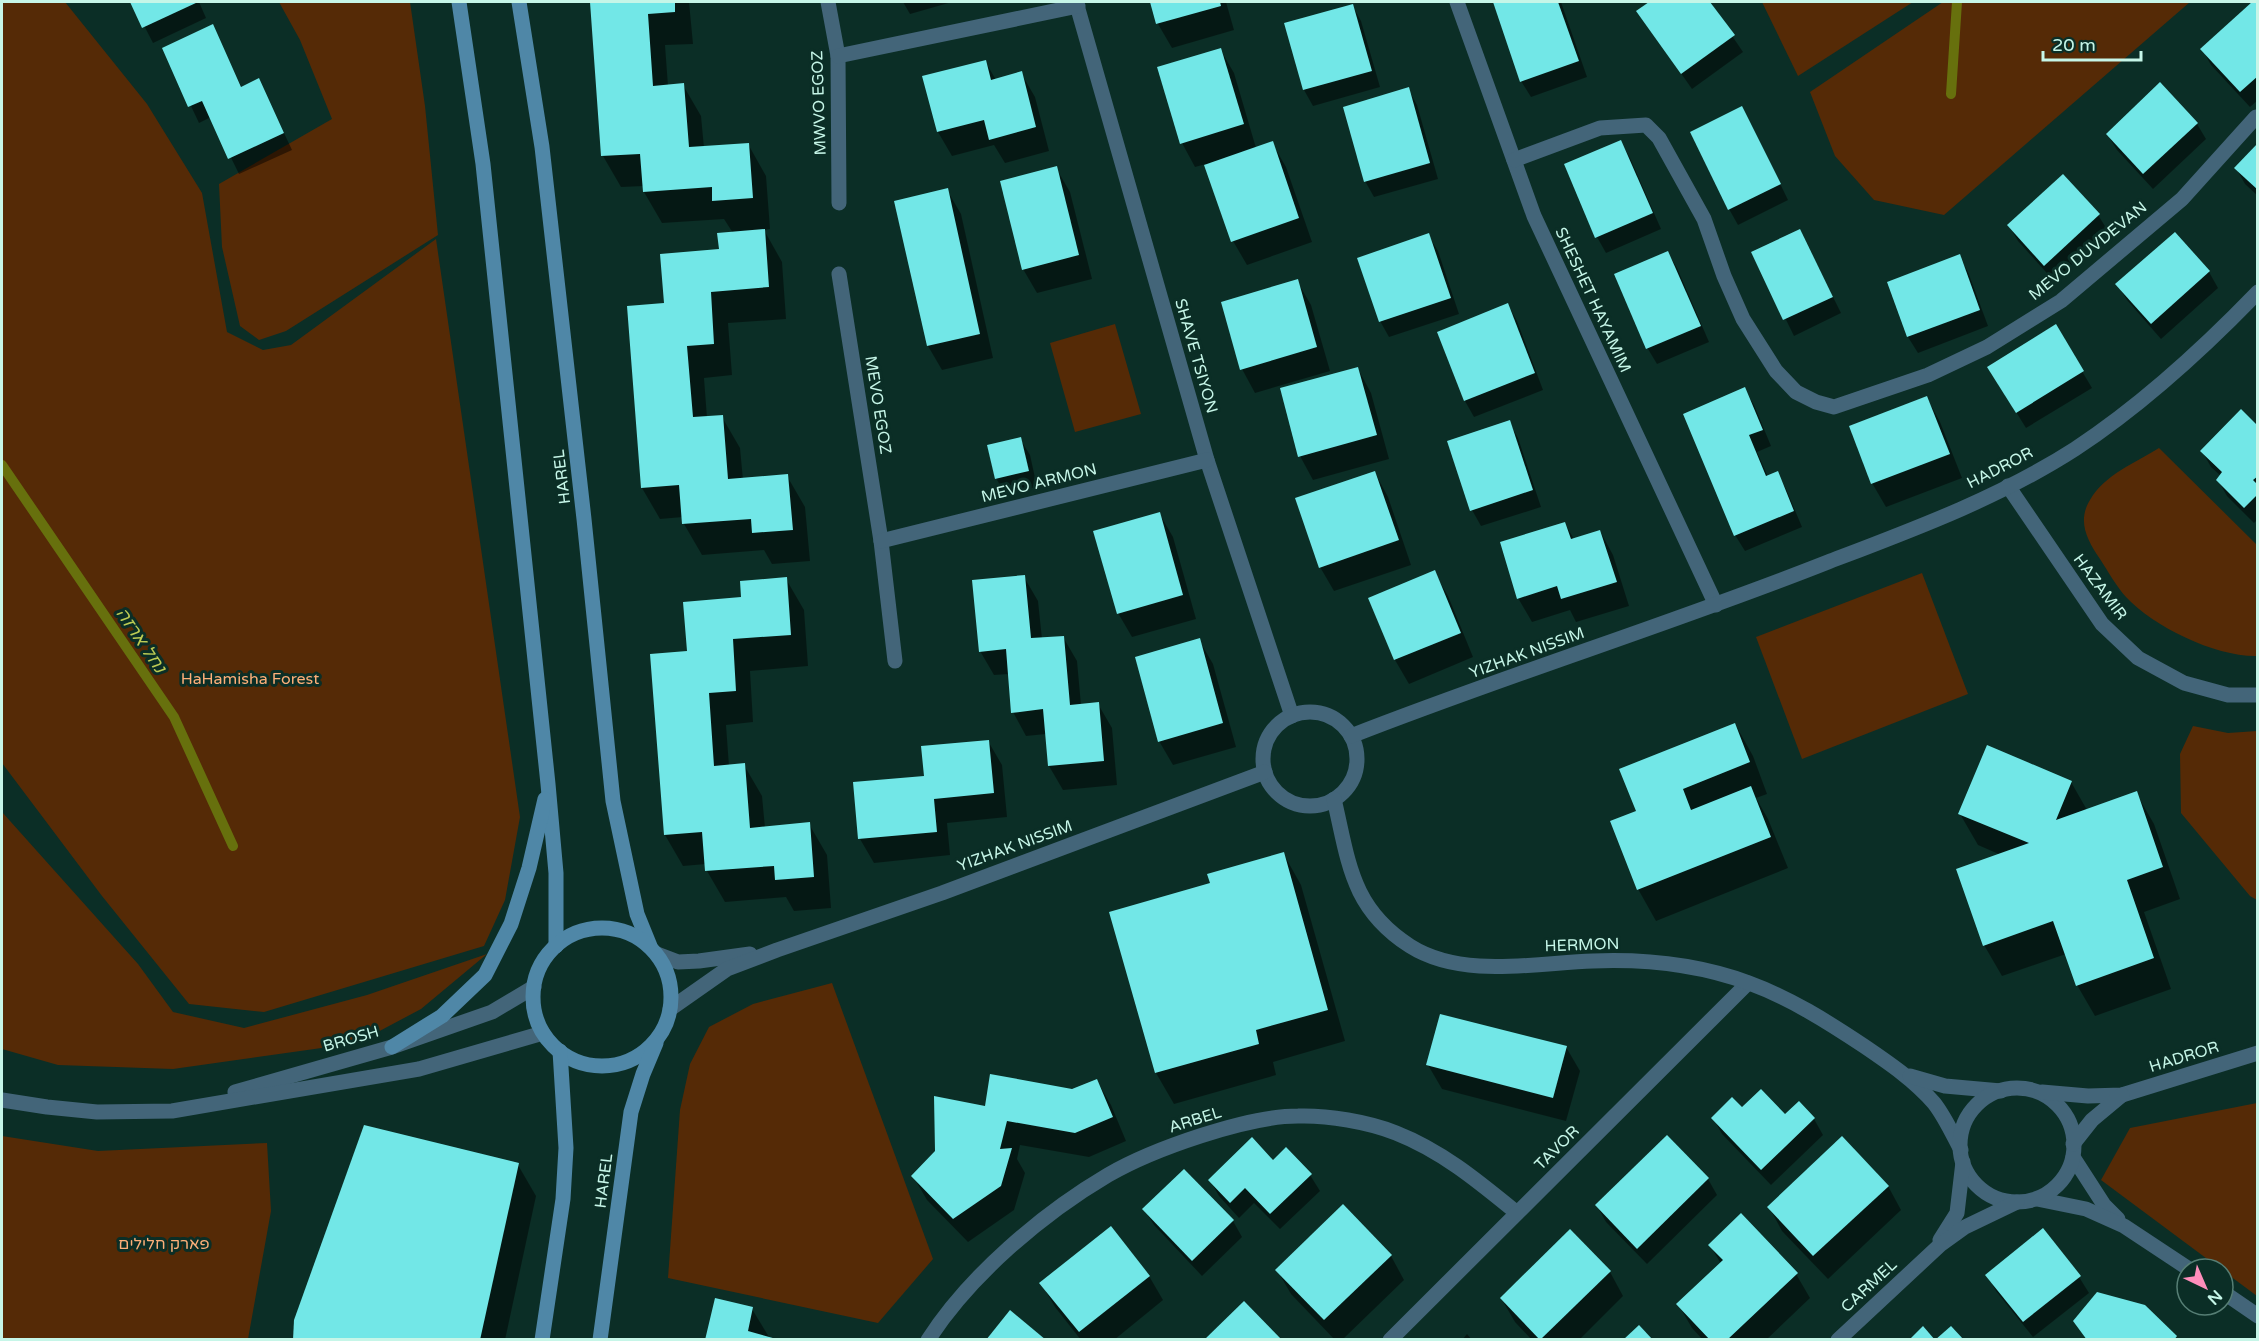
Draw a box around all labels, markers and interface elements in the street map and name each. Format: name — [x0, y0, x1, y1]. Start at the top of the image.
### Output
scale bar — [2043, 24, 2140, 62]
text: 20 m — [2052, 34, 2096, 56]
street label: MWVO EGOZ — [807, 50, 831, 156]
street label: MEVO DUVDEVAN — [2025, 197, 2151, 305]
street label: SHESHET HAYAMIM — [1551, 224, 1635, 376]
street label: SHAVE TSIYON — [1170, 296, 1222, 416]
street label: MEVO EGOZ — [860, 354, 896, 456]
street label: HADROR — [1963, 443, 2037, 493]
street label: HAREL — [549, 449, 575, 505]
street label: MEVO ARMON — [979, 459, 1099, 507]
street label: HAZAMIR — [2069, 550, 2131, 624]
water label: נחל ארזה — [111, 603, 172, 678]
street label: YIZHAK NISSIM — [1467, 623, 1587, 683]
park label: HaHamisha Forest — [181, 669, 319, 689]
street label: YIZHAK NISSIM — [955, 816, 1075, 876]
street label: HERMON — [1544, 934, 1620, 956]
street label: BROSH — [321, 1021, 381, 1057]
street label: HADROR — [2147, 1037, 2221, 1077]
street label: ARBEL — [1166, 1103, 1224, 1137]
street label: TAVOR — [1530, 1121, 1584, 1175]
street label: HAREL — [591, 1153, 617, 1209]
park label: פארק חלילים — [118, 1234, 210, 1254]
street label: CARMEL — [1837, 1255, 1901, 1317]
north arrow — [2175, 1257, 2235, 1317]
text: N — [2203, 1285, 2226, 1309]

